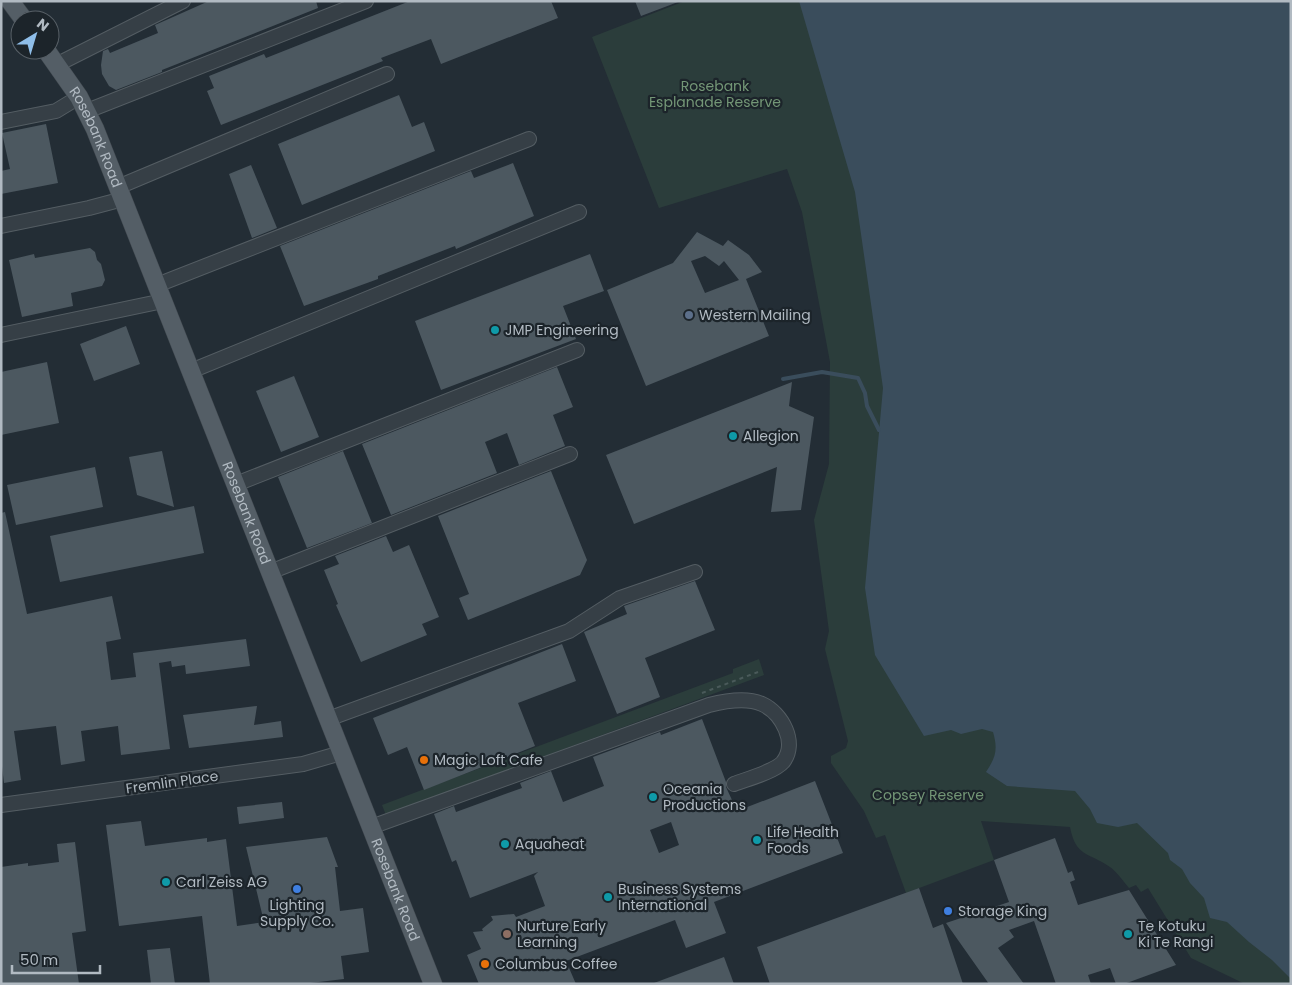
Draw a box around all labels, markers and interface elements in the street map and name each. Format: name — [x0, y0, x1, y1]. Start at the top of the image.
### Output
north arrow — [10, 10, 60, 60]
text: N — [33, 14, 53, 36]
park label: Rosebank Esplanade Reserve — [649, 76, 781, 112]
street label: Rosebank Road — [65, 82, 127, 191]
place label: Western Mailing — [699, 305, 811, 325]
marker: Western Mailing — [683, 309, 695, 321]
place label: JMP Engineering — [505, 320, 619, 340]
marker: JMP Engineering — [489, 324, 501, 336]
place label: Allegion — [743, 426, 799, 446]
marker: Allegion — [727, 430, 739, 442]
street label: Rosebank Road — [217, 459, 276, 567]
place label: Magic Loft Cafe — [434, 750, 543, 770]
marker: Magic Loft Cafe — [418, 754, 430, 766]
street label: Fremlin Place — [124, 766, 220, 798]
place label: Oceania Productions — [663, 779, 746, 815]
park label: Copsey Reserve — [872, 785, 984, 805]
marker: Oceania Productions — [647, 791, 659, 803]
place label: Life Health Foods — [767, 822, 839, 858]
place label: Aquaheat — [515, 834, 585, 854]
marker: Life Health Foods — [751, 834, 763, 846]
street label: Rosebank Road — [366, 835, 425, 944]
marker: Aquaheat — [499, 838, 511, 850]
place label: Carl Zeiss AG — [176, 872, 267, 892]
marker: Carl Zeiss AG — [160, 876, 172, 888]
place label: Business Systems International — [618, 879, 741, 915]
marker: Lighting Supply Co. — [291, 883, 303, 895]
marker: Business Systems International — [602, 891, 614, 903]
place label: Lighting Supply Co. — [260, 895, 334, 931]
place label: Storage King — [958, 901, 1047, 921]
marker: Storage King — [942, 905, 954, 917]
place label: Nurture Early Learning — [517, 916, 606, 952]
place label: Te Kotuku Ki Te Rangi — [1138, 916, 1213, 952]
marker: Nurture Early Learning — [501, 928, 513, 940]
marker: Te Kotuku Ki Te Rangi — [1122, 928, 1134, 940]
scale bar — [12, 942, 100, 974]
text: 50 m — [20, 949, 58, 970]
place label: Columbus Coffee — [495, 954, 618, 974]
marker: Columbus Coffee — [479, 958, 491, 970]

